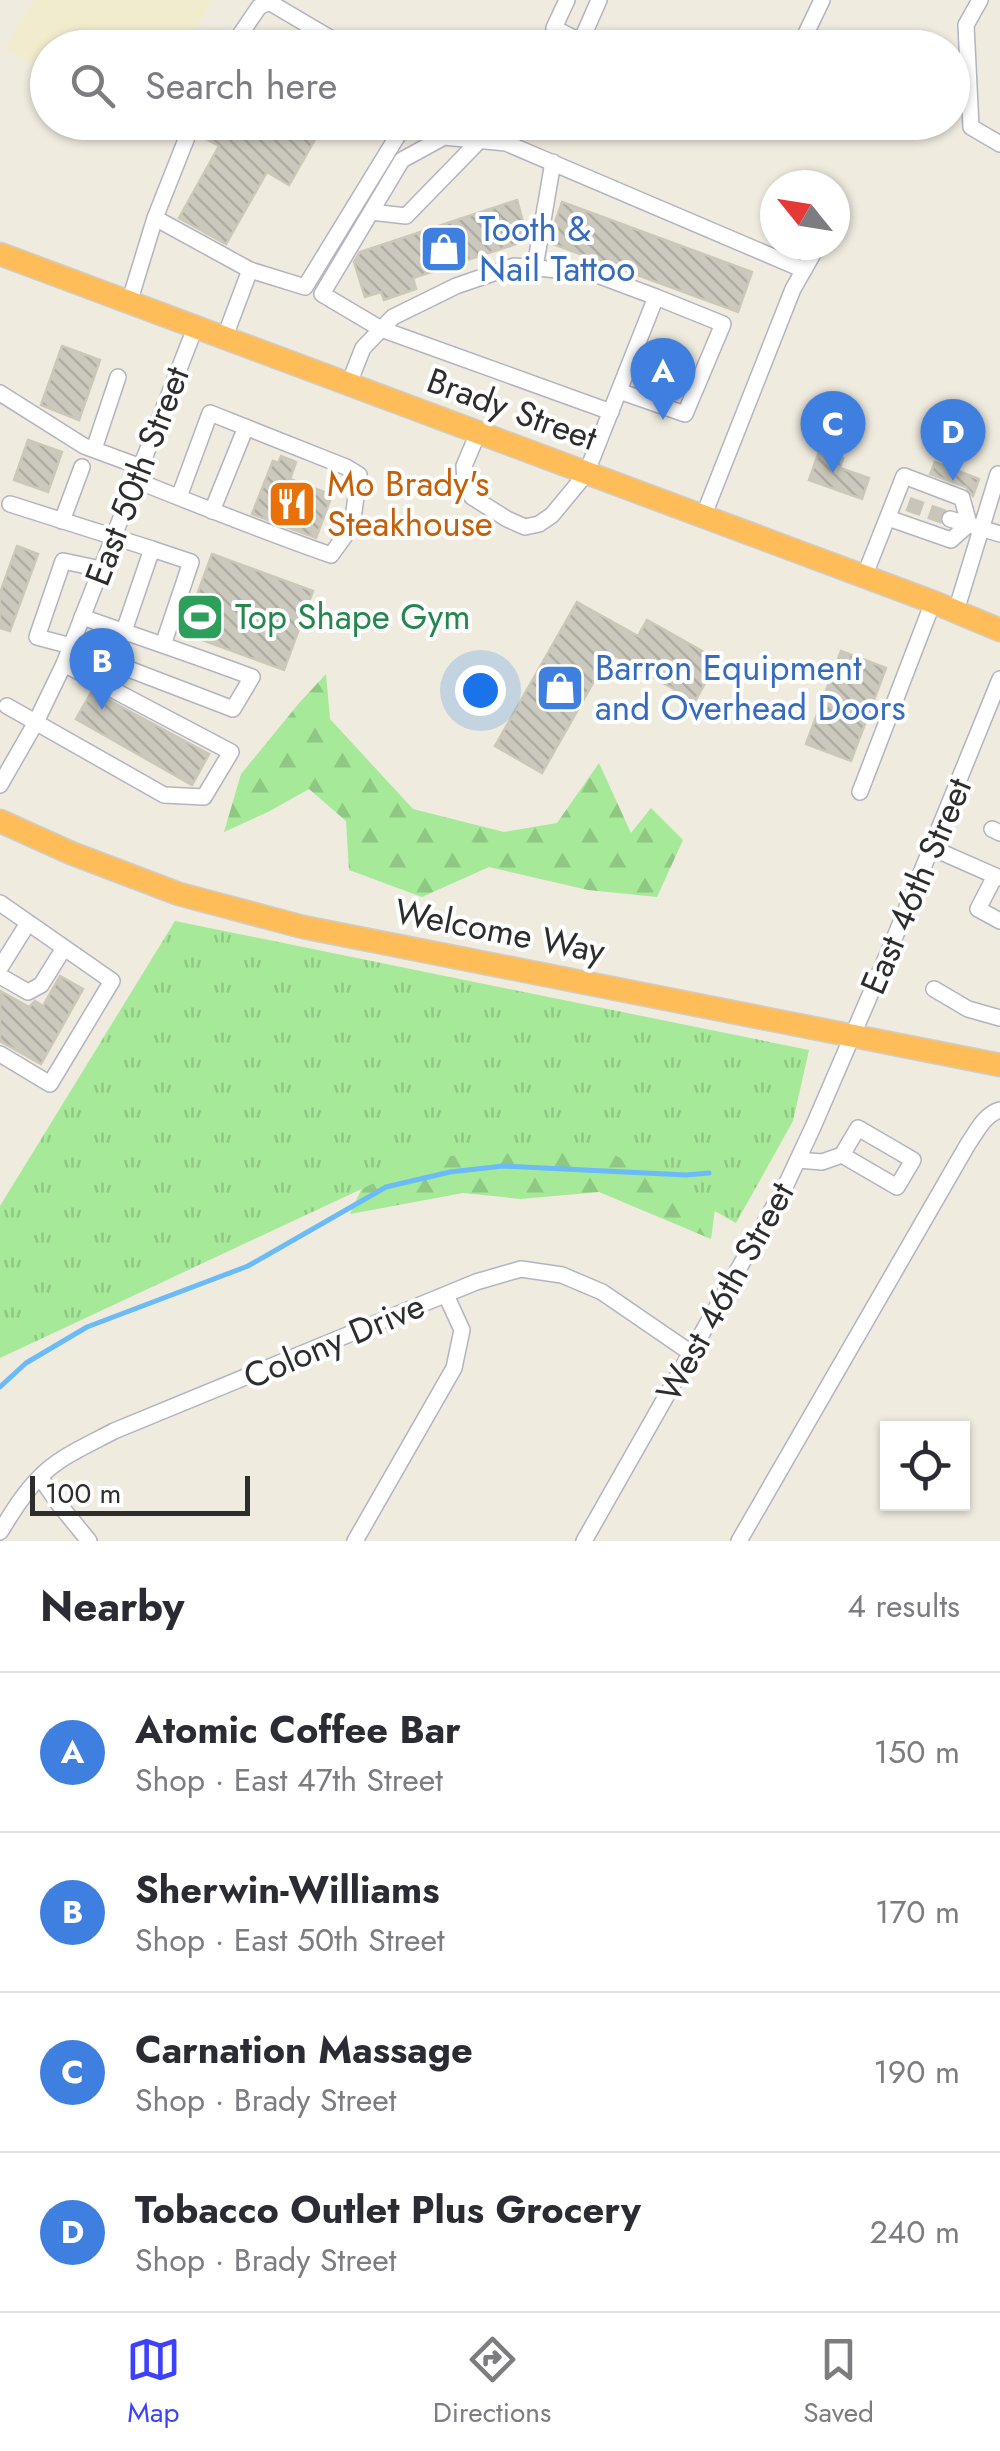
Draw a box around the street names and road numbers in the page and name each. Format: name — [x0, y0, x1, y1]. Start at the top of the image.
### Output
street label: Brady Street — [420, 355, 605, 463]
street label: East 50th Street — [72, 359, 202, 593]
street label: East 46th Street — [848, 770, 984, 1002]
street label: Welcome Way — [391, 886, 610, 976]
street label: West 46th Street — [644, 1173, 806, 1411]
street label: Colony Drive — [236, 1280, 432, 1402]

